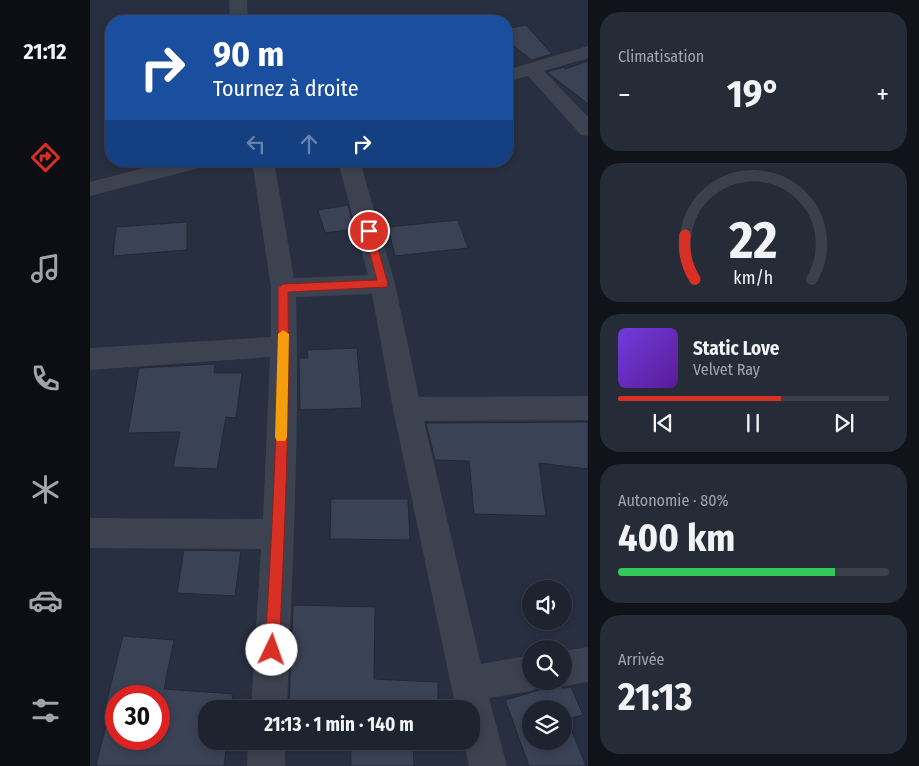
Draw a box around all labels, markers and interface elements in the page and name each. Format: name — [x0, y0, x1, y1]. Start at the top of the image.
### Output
text: 90 m — [213, 33, 284, 75]
icon: right — [130, 35, 195, 100]
text: 21:12 — [24, 38, 66, 65]
text: Climatisation — [618, 47, 704, 66]
text: 19° — [727, 71, 780, 117]
text: Tournez à droite — [213, 75, 359, 102]
text: − — [618, 78, 631, 111]
text: + — [876, 78, 889, 111]
icon: left — [242, 130, 270, 158]
icon: ahead — [295, 130, 323, 158]
icon: right — [348, 130, 376, 158]
icon: directions — [28, 140, 63, 175]
text: 22 — [728, 209, 778, 272]
pin — [348, 210, 390, 252]
icon: arrive — [355, 217, 383, 245]
icon: music — [28, 251, 63, 286]
text: km/h — [734, 267, 773, 289]
text: Static Love — [693, 337, 780, 360]
text: Velvet Ray — [693, 360, 760, 379]
icon: phone — [28, 361, 63, 396]
icon: previous — [649, 409, 677, 437]
icon: pause — [739, 409, 767, 437]
icon: next — [830, 409, 858, 437]
icon: climate — [28, 472, 63, 507]
text: Autonomie · 80% — [618, 491, 729, 510]
text: 400 km — [618, 515, 735, 561]
map controls — [522, 580, 572, 750]
button: sound — [522, 580, 572, 630]
icon: car — [28, 583, 63, 618]
position arrow — [245, 623, 297, 675]
button: search — [522, 640, 572, 690]
text: Arrivée — [618, 650, 664, 669]
text: 21:13 — [618, 674, 692, 720]
speed limit sign: 30 — [105, 685, 170, 750]
icon: filters — [28, 693, 63, 728]
button: layers — [522, 700, 572, 750]
text: 21:13 · 1 min · 140 m — [264, 713, 414, 736]

